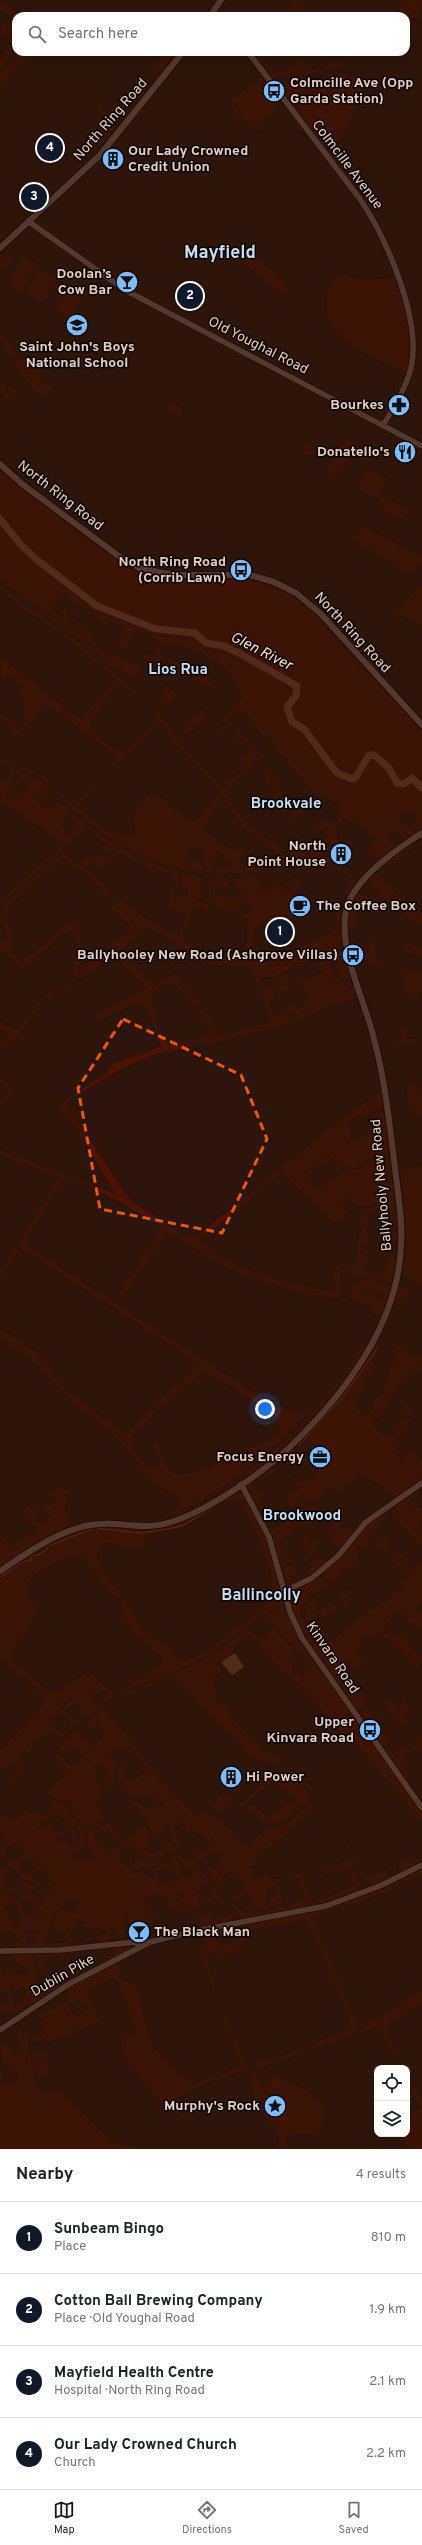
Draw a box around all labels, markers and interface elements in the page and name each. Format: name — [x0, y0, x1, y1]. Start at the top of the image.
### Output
search box — [12, 12, 410, 56]
icon: search — [26, 23, 48, 45]
text: Search here — [58, 25, 138, 44]
street label: North Ring Road — [70, 75, 152, 165]
place label: Colmcille Ave (Opp Garda Station) — [290, 75, 413, 108]
bus stop icon: Colmcille Ave (Opp Garda Station) — [261, 78, 287, 104]
street label: Colmcille Avenue — [308, 117, 386, 213]
pin: 4 — [37, 133, 63, 163]
place label: Our Lady Crowned Credit Union — [128, 143, 248, 176]
building icon: Our Lady Crowned Credit Union — [100, 146, 126, 172]
pin: 3 — [21, 182, 47, 212]
district label: Mayfield — [184, 242, 256, 265]
place label: Doolan’s Cow Bar — [56, 266, 112, 299]
bar icon: Doolan’s Cow Bar — [114, 269, 140, 295]
pin: 2 — [177, 281, 203, 311]
school or university icon: Saint John's Boys National School — [64, 312, 90, 338]
street label: Old Youghal Road — [205, 313, 311, 379]
place label: Saint John's Boys National School — [19, 339, 135, 372]
pharmacy icon: Bourkes — [386, 392, 412, 418]
place label: Bourkes — [330, 397, 384, 414]
restaurant icon: Donatello's — [392, 439, 418, 465]
place label: Donatello's — [317, 444, 390, 461]
street label: North Ring Road — [14, 457, 106, 535]
place label: North Ring Road (Corrib Lawn) — [119, 554, 226, 587]
bus stop icon: North Ring Road (Corrib Lawn) — [228, 557, 254, 583]
street label: North Ring Road — [310, 589, 394, 677]
water label: Glen River — [227, 628, 296, 676]
district label: Lios Rua — [148, 661, 208, 680]
district label: Brookvale — [251, 795, 321, 814]
place label: North Point House — [247, 838, 326, 871]
building icon: North Point House — [328, 841, 354, 867]
cafe icon: The Coffee Box — [287, 893, 313, 919]
place label: The Coffee Box — [316, 898, 416, 915]
pin: 1 — [267, 917, 293, 947]
bus stop icon: Ballyhooley New Road (Ashgrove Villas) — [340, 942, 366, 968]
place label: Ballyhooley New Road (Ashgrove Villas) — [77, 947, 338, 964]
street label: Ballyhooly New Road — [368, 1118, 396, 1252]
your location — [255, 1399, 275, 1419]
office icon: Focus Energy — [307, 1444, 333, 1470]
place label: Focus Energy — [216, 1449, 304, 1466]
district label: Brookwood — [263, 1507, 341, 1526]
district label: Ballincolly — [221, 1586, 301, 1606]
street label: Kinvara Road — [302, 1619, 362, 1697]
place label: Upper Kinvara Road — [266, 1714, 354, 1747]
bus stop icon: Upper Kinvara Road — [357, 1717, 383, 1743]
building icon: Hi Power — [218, 1764, 244, 1790]
place label: Hi Power — [246, 1769, 304, 1786]
bar icon: The Black Man — [126, 1919, 152, 1945]
place label: The Black Man — [154, 1924, 250, 1941]
street label: Dublin Pike — [28, 1951, 98, 2001]
map controls — [374, 2065, 410, 2137]
button: locate — [374, 2065, 410, 2101]
place icon: Murphy's Rock — [262, 2093, 288, 2119]
place label: Murphy's Rock — [164, 2098, 260, 2115]
button: layers — [374, 2101, 410, 2137]
text: Nearby — [16, 2164, 73, 2186]
text: 4 results — [356, 2167, 406, 2183]
text: Sunbeam Bingo — [54, 2220, 164, 2239]
text: 1 — [26, 2230, 32, 2246]
text: 810 m — [371, 2230, 406, 2246]
text: Place — [54, 2239, 86, 2255]
text: Cotton Ball Brewing Company — [54, 2292, 263, 2311]
text: 2 — [25, 2302, 33, 2318]
text: 1.9 km — [369, 2302, 406, 2318]
text: Place · Old Youghal Road — [54, 2311, 195, 2327]
text: Mayfield Health Centre — [54, 2364, 214, 2383]
text: 3 — [25, 2374, 33, 2390]
text: 2.1 km — [369, 2374, 406, 2390]
text: Hospital · North Ring Road — [54, 2383, 205, 2399]
text: Our Lady Crowned Church — [54, 2436, 237, 2455]
text: 4 — [25, 2446, 33, 2462]
text: 2.2 km — [366, 2446, 406, 2462]
text: Church — [54, 2455, 96, 2471]
tab: Map — [53, 2499, 75, 2537]
tab: Directions — [182, 2499, 232, 2537]
tab: Saved — [338, 2499, 369, 2537]

